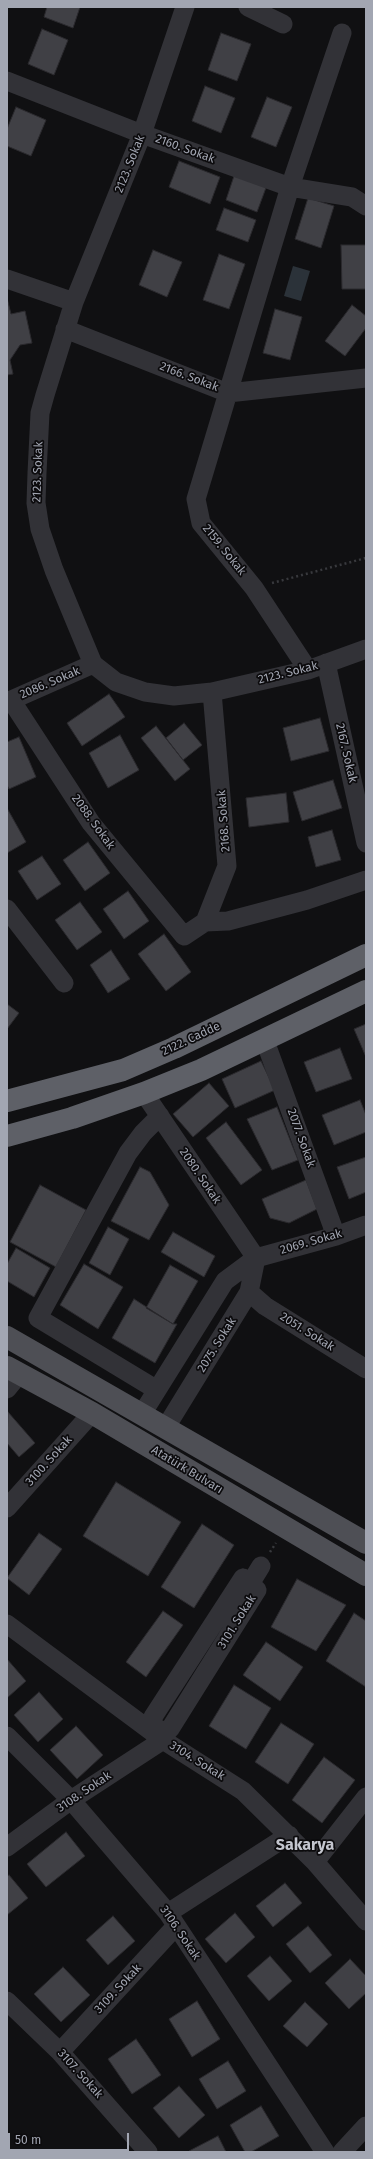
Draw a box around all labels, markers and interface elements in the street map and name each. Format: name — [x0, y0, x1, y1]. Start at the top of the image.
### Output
street label: 2160. Sokak — [153, 132, 217, 166]
street label: 2123. Sokak — [112, 133, 148, 195]
street label: 2166. Sokak — [158, 359, 220, 395]
street label: 2123. Sokak — [30, 441, 46, 503]
street label: 2159. Sokak — [199, 522, 249, 578]
street label: 2123. Sokak — [257, 659, 319, 687]
street label: 2086. Sokak — [18, 664, 82, 702]
street label: 2167. Sokak — [332, 722, 360, 784]
street label: 2168. Sokak — [215, 790, 233, 852]
street label: 2088. Sokak — [68, 792, 118, 852]
street label: 2122. Cadde — [160, 1019, 222, 1059]
street label: 2077. Sokak — [284, 1107, 318, 1169]
street label: 2080. Sokak — [176, 1145, 224, 1207]
street label: 2069. Sokak — [279, 1226, 343, 1258]
street label: 2051. Sokak — [277, 1310, 337, 1354]
street label: 2075. Sokak — [195, 1315, 239, 1375]
street label: 3100. Sokak — [23, 1433, 75, 1489]
street label: Atatürk Bulvarı — [149, 1443, 225, 1497]
street label: 3101. Sokak — [215, 1592, 259, 1652]
street label: 3104. Sokak — [167, 1738, 227, 1784]
street label: 3108. Sokak — [54, 1769, 114, 1815]
district label: Sakarya — [276, 1836, 334, 1856]
street label: 3106. Sokak — [157, 1903, 203, 1963]
street label: 3109. Sokak — [92, 1961, 144, 2017]
street label: 3107. Sokak — [54, 2047, 106, 2101]
scale bar — [10, 2125, 131, 2151]
text: 50 m — [15, 2133, 41, 2147]

